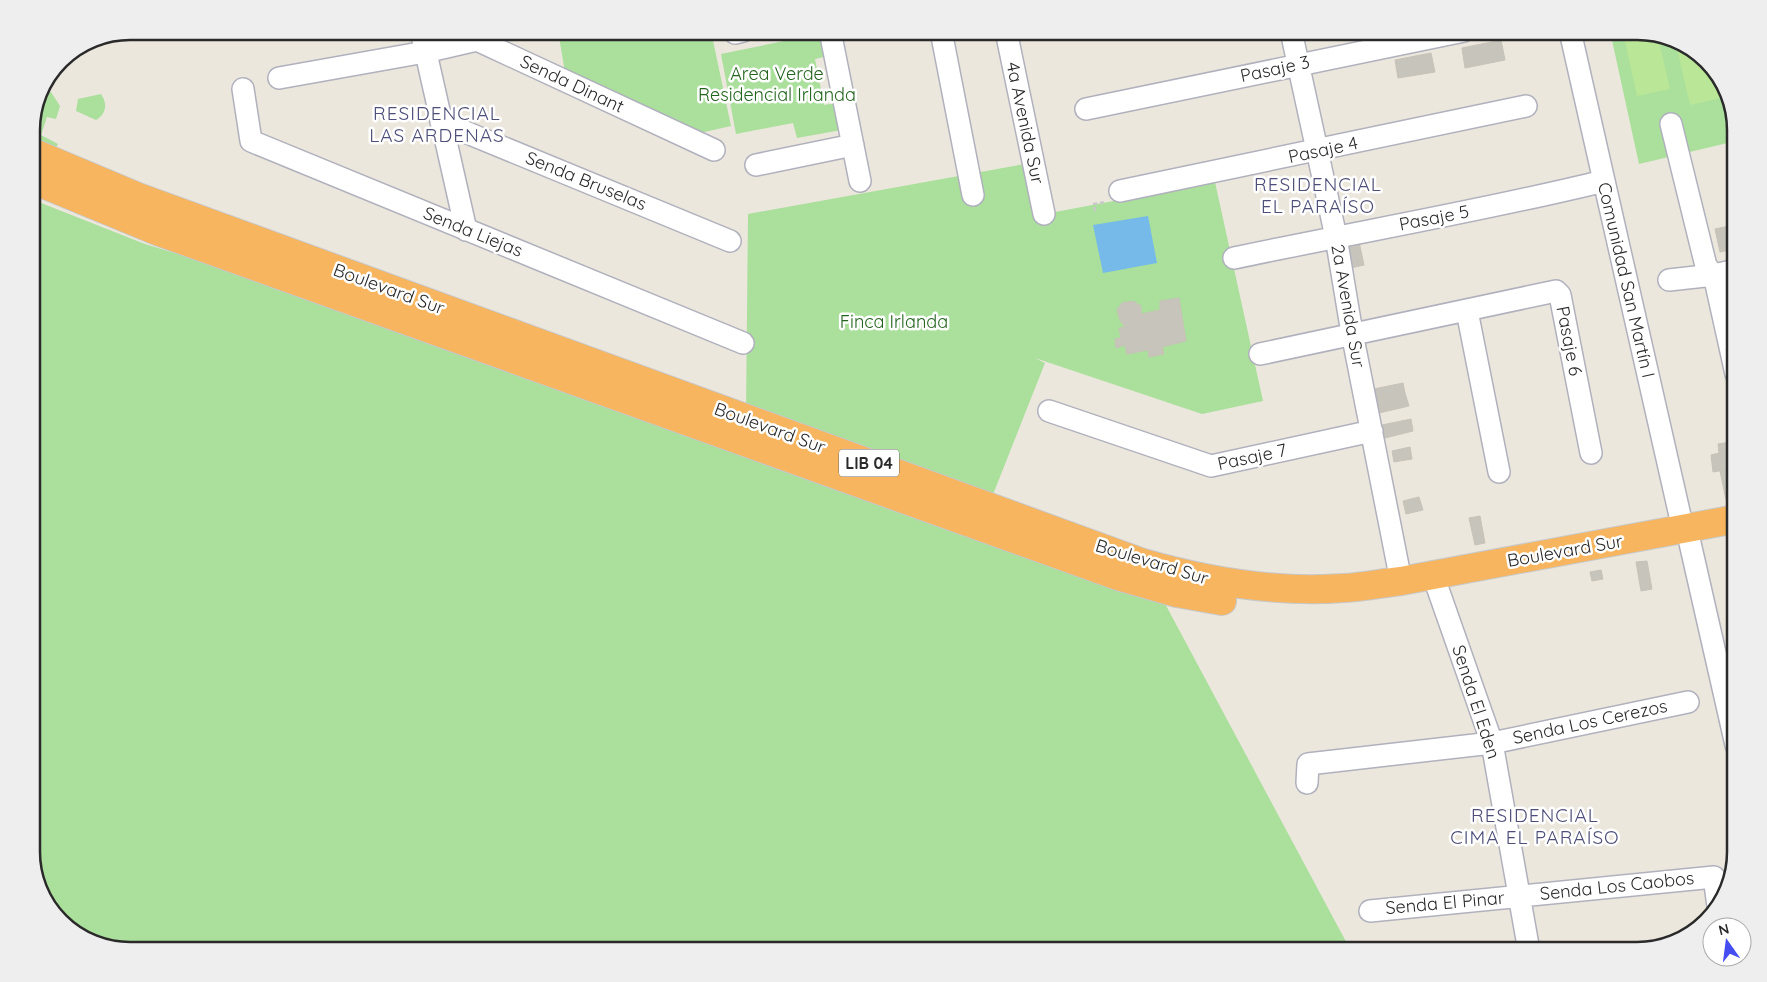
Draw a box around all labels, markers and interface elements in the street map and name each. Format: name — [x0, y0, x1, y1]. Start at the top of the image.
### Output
street label: Senda Dinant — [517, 49, 628, 118]
street label: Pasaje 3 — [1238, 50, 1312, 87]
street label: 4a Avenida Sur — [1001, 60, 1050, 186]
park label: Area Verde Residencial Irlanda — [698, 62, 856, 106]
district label: RESIDENCIAL LAS ARDENAS — [369, 101, 505, 147]
street label: Pasaje 4 — [1286, 131, 1360, 168]
street label: Senda Bruselas — [522, 146, 650, 215]
district label: RESIDENCIAL EL PARAÍSO — [1254, 172, 1382, 218]
street label: Comunidad San Martín I — [1593, 180, 1660, 380]
street label: Pasaje 5 — [1397, 199, 1471, 236]
street label: Senda Liejas — [420, 201, 526, 262]
street label: 2a Avenida Sur — [1326, 242, 1371, 369]
street label: Boulevard Sur — [330, 258, 448, 319]
street label: Pasaje 6 — [1551, 304, 1588, 378]
park label: Finca Irlanda — [840, 310, 948, 333]
street label: Boulevard Sur — [711, 397, 829, 458]
street label: Pasaje 7 — [1215, 438, 1289, 475]
road number: LIB 04 — [839, 449, 899, 476]
street label: Boulevard Sur — [1505, 529, 1625, 572]
street label: Boulevard Sur — [1093, 533, 1211, 590]
street label: Senda El Eden — [1447, 642, 1506, 762]
street label: Senda Los Cerezos — [1510, 694, 1669, 749]
district label: RESIDENCIAL CIMA EL PARAÍSO — [1450, 803, 1620, 849]
street label: Senda Los Caobos — [1539, 866, 1695, 905]
street label: Senda El Pinar — [1384, 886, 1506, 919]
north arrow — [1702, 917, 1752, 967]
text: N — [1717, 919, 1731, 939]

